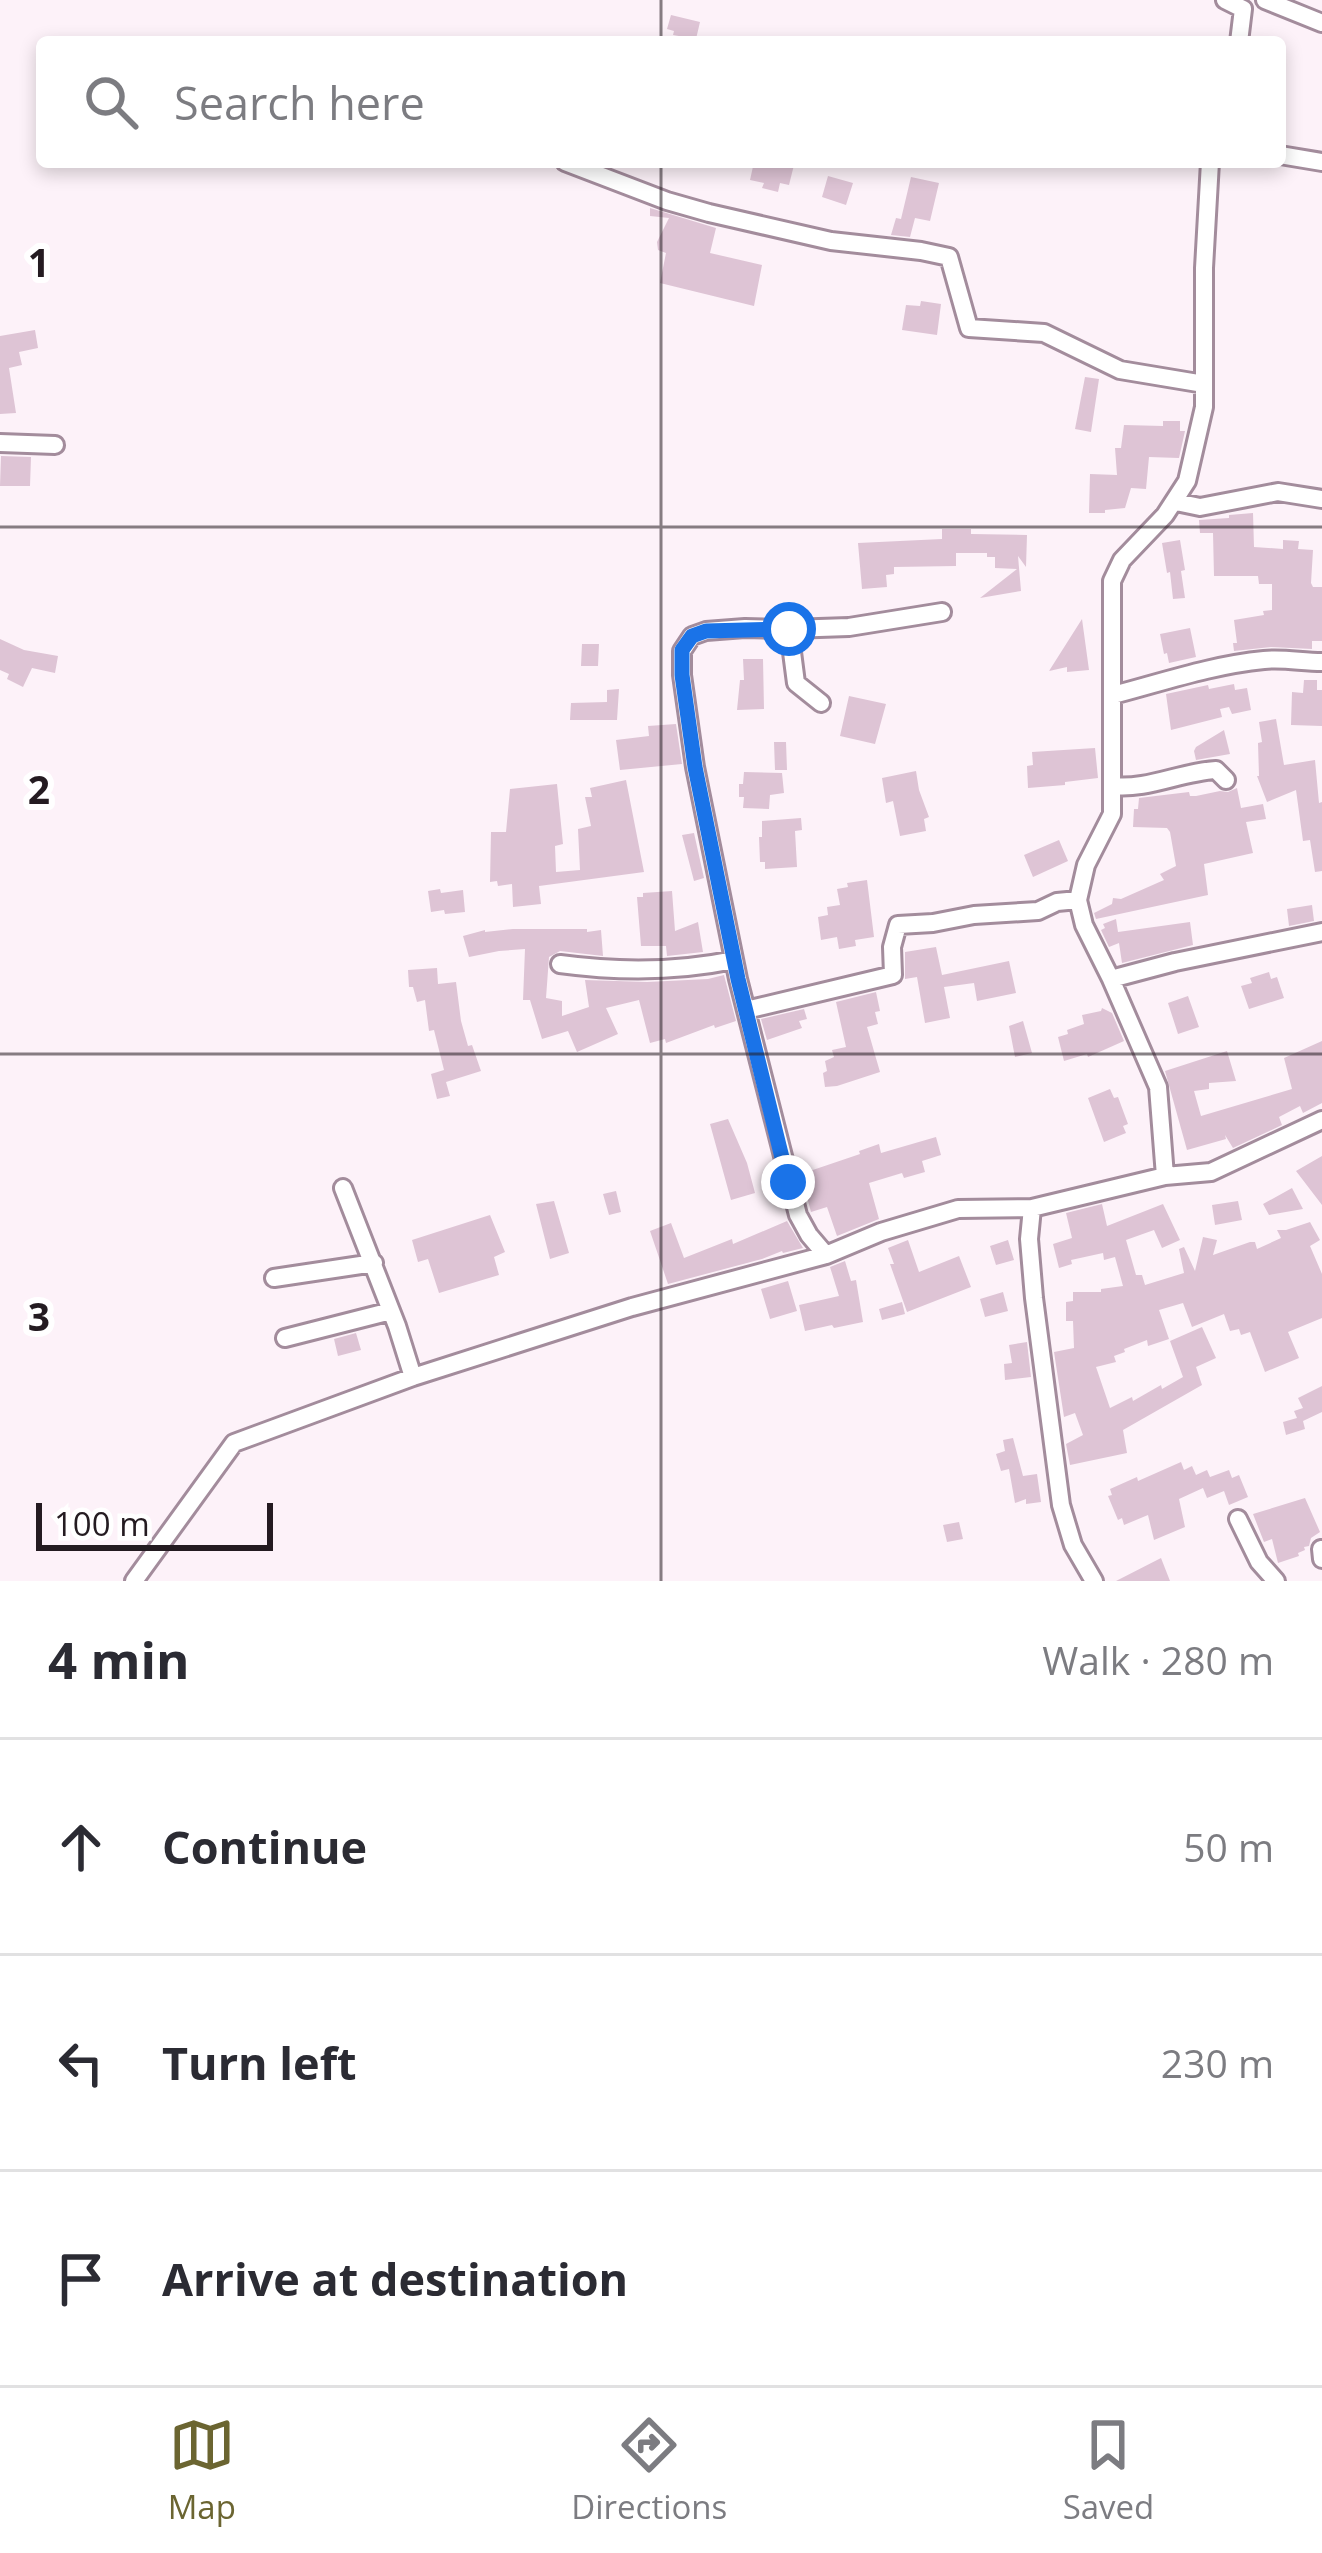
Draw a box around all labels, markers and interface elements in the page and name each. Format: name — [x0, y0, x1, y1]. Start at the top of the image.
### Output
search box — [36, 36, 1286, 168]
icon: search — [78, 69, 144, 135]
text: Search here — [174, 72, 425, 133]
text: 1 — [28, 235, 50, 288]
route start — [762, 602, 816, 656]
text: 2 — [28, 762, 50, 815]
route end — [761, 1155, 815, 1209]
text: 3 — [28, 1289, 50, 1342]
scale bar — [36, 1497, 273, 1550]
text: 100 m — [54, 1501, 150, 1546]
text: 4 min — [48, 1624, 190, 1694]
text: Walk · 280 m — [1042, 1633, 1274, 1686]
icon: ahead — [48, 1814, 114, 1880]
text: Continue — [162, 1816, 367, 1877]
text: 50 m — [1183, 1820, 1274, 1873]
icon: left — [48, 2030, 114, 2096]
text: Turn left — [162, 2032, 357, 2093]
text: 230 m — [1161, 2036, 1274, 2089]
icon: arrive — [48, 2246, 114, 2312]
text: Arrive at destination — [162, 2248, 628, 2309]
tab: Map — [168, 2412, 236, 2529]
tab: Directions — [571, 2412, 727, 2529]
tab: Saved — [1063, 2412, 1154, 2529]

